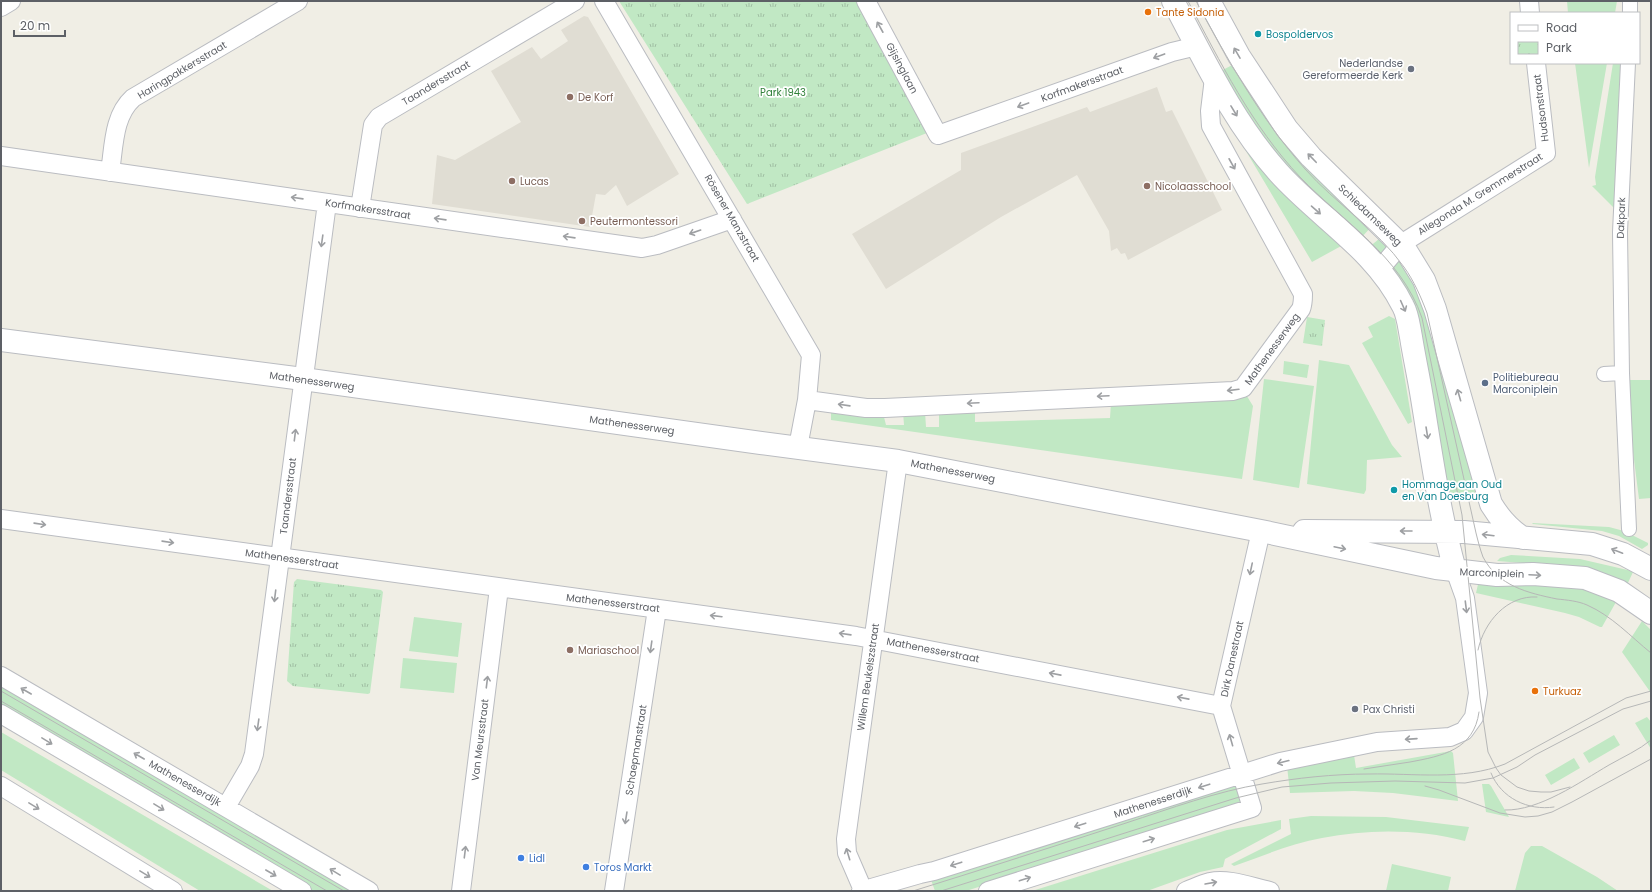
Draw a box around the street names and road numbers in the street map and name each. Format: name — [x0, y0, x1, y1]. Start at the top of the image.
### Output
street label: Haringpakkersstraat — [135, 37, 230, 103]
street label: Gijsinglaan — [882, 40, 922, 96]
street label: Taandersstraat — [399, 57, 473, 109]
street label: Korfmakersstraat — [1039, 62, 1126, 106]
street label: Hudsonstraat — [1529, 73, 1553, 143]
street label: Allegonda M. Gremmerstraat — [1415, 149, 1546, 239]
street label: Rösener Manzstraat — [701, 171, 763, 265]
street label: Schiedamseweg — [1335, 181, 1405, 249]
street label: Korfmakersstraat — [324, 195, 412, 223]
street label: Dakpark — [1613, 196, 1629, 239]
street label: Mathenesserweg — [1241, 310, 1303, 388]
street label: Mathenesserweg — [268, 368, 356, 394]
street label: Mathenesserweg — [588, 412, 676, 438]
street label: Mathenesserweg — [909, 455, 997, 487]
street label: Taandersstraat — [276, 457, 300, 535]
street label: Mathenesserstraat — [244, 545, 340, 573]
street label: Marconiplein — [1459, 564, 1525, 582]
street label: Mathenesserstraat — [565, 590, 661, 616]
street label: Dirk Danestraat — [1217, 619, 1247, 698]
street label: Willem Beukelszstraat — [853, 622, 883, 732]
street label: Mathenesserstraat — [885, 634, 981, 666]
street label: Van Meursstraat — [468, 698, 493, 782]
street label: Schaepmanstraat — [621, 703, 651, 796]
street label: Mathenesserdijk — [146, 756, 225, 810]
street label: Mathenesserdijk — [1112, 782, 1195, 822]

